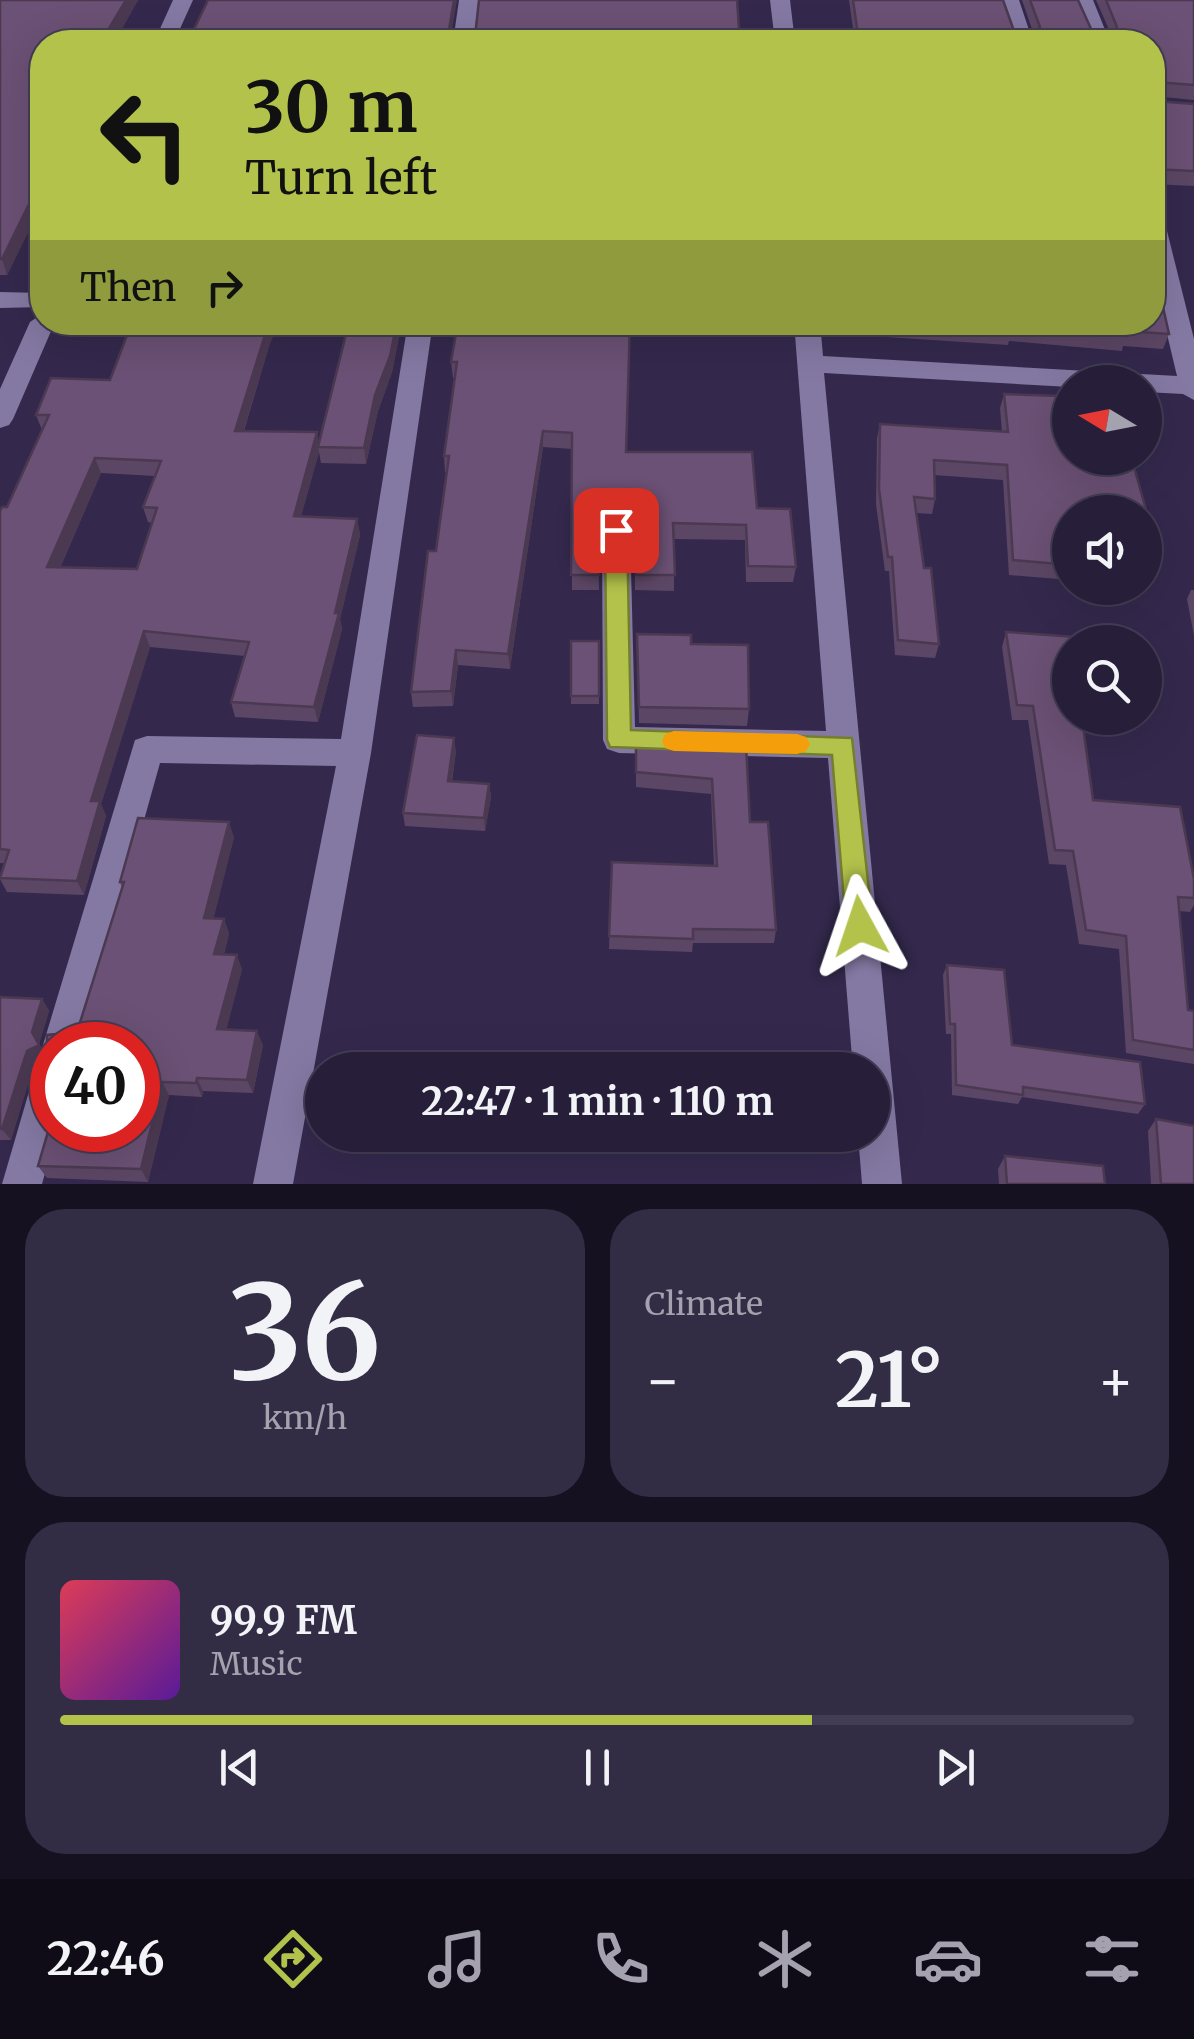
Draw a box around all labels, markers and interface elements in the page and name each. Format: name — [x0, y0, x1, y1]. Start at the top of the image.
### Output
text: 30 m — [245, 63, 418, 151]
icon: left — [80, 70, 210, 200]
text: Turn left — [245, 150, 437, 206]
icon: right — [197, 260, 252, 315]
text: Then — [80, 264, 177, 311]
north arrow — [1052, 365, 1162, 475]
map controls — [1052, 365, 1162, 735]
pin — [574, 488, 659, 573]
button: sound — [1052, 495, 1162, 605]
icon: arrive — [589, 503, 644, 558]
button: search — [1052, 625, 1162, 735]
position arrow — [808, 874, 912, 978]
speed limit sign: 40 — [30, 1022, 160, 1152]
text: 22:47 · 1 min · 110 m — [421, 1078, 774, 1125]
text: 36 — [228, 1251, 381, 1414]
text: Climate — [645, 1284, 763, 1324]
text: 21° — [835, 1333, 943, 1427]
text: − — [645, 1346, 681, 1415]
text: + — [1097, 1346, 1134, 1415]
text: km/h — [262, 1398, 347, 1438]
text: 99.9 FM — [210, 1597, 357, 1644]
text: Music — [210, 1644, 303, 1684]
icon: previous — [212, 1740, 267, 1795]
icon: pause — [570, 1740, 625, 1795]
icon: next — [928, 1740, 983, 1795]
icon: directions — [258, 1924, 328, 1994]
icon: music — [422, 1924, 492, 1994]
icon: phone — [586, 1924, 656, 1994]
icon: climate — [750, 1924, 820, 1994]
icon: car — [913, 1924, 983, 1994]
icon: filters — [1077, 1924, 1147, 1994]
text: 22:46 — [47, 1931, 165, 1987]

